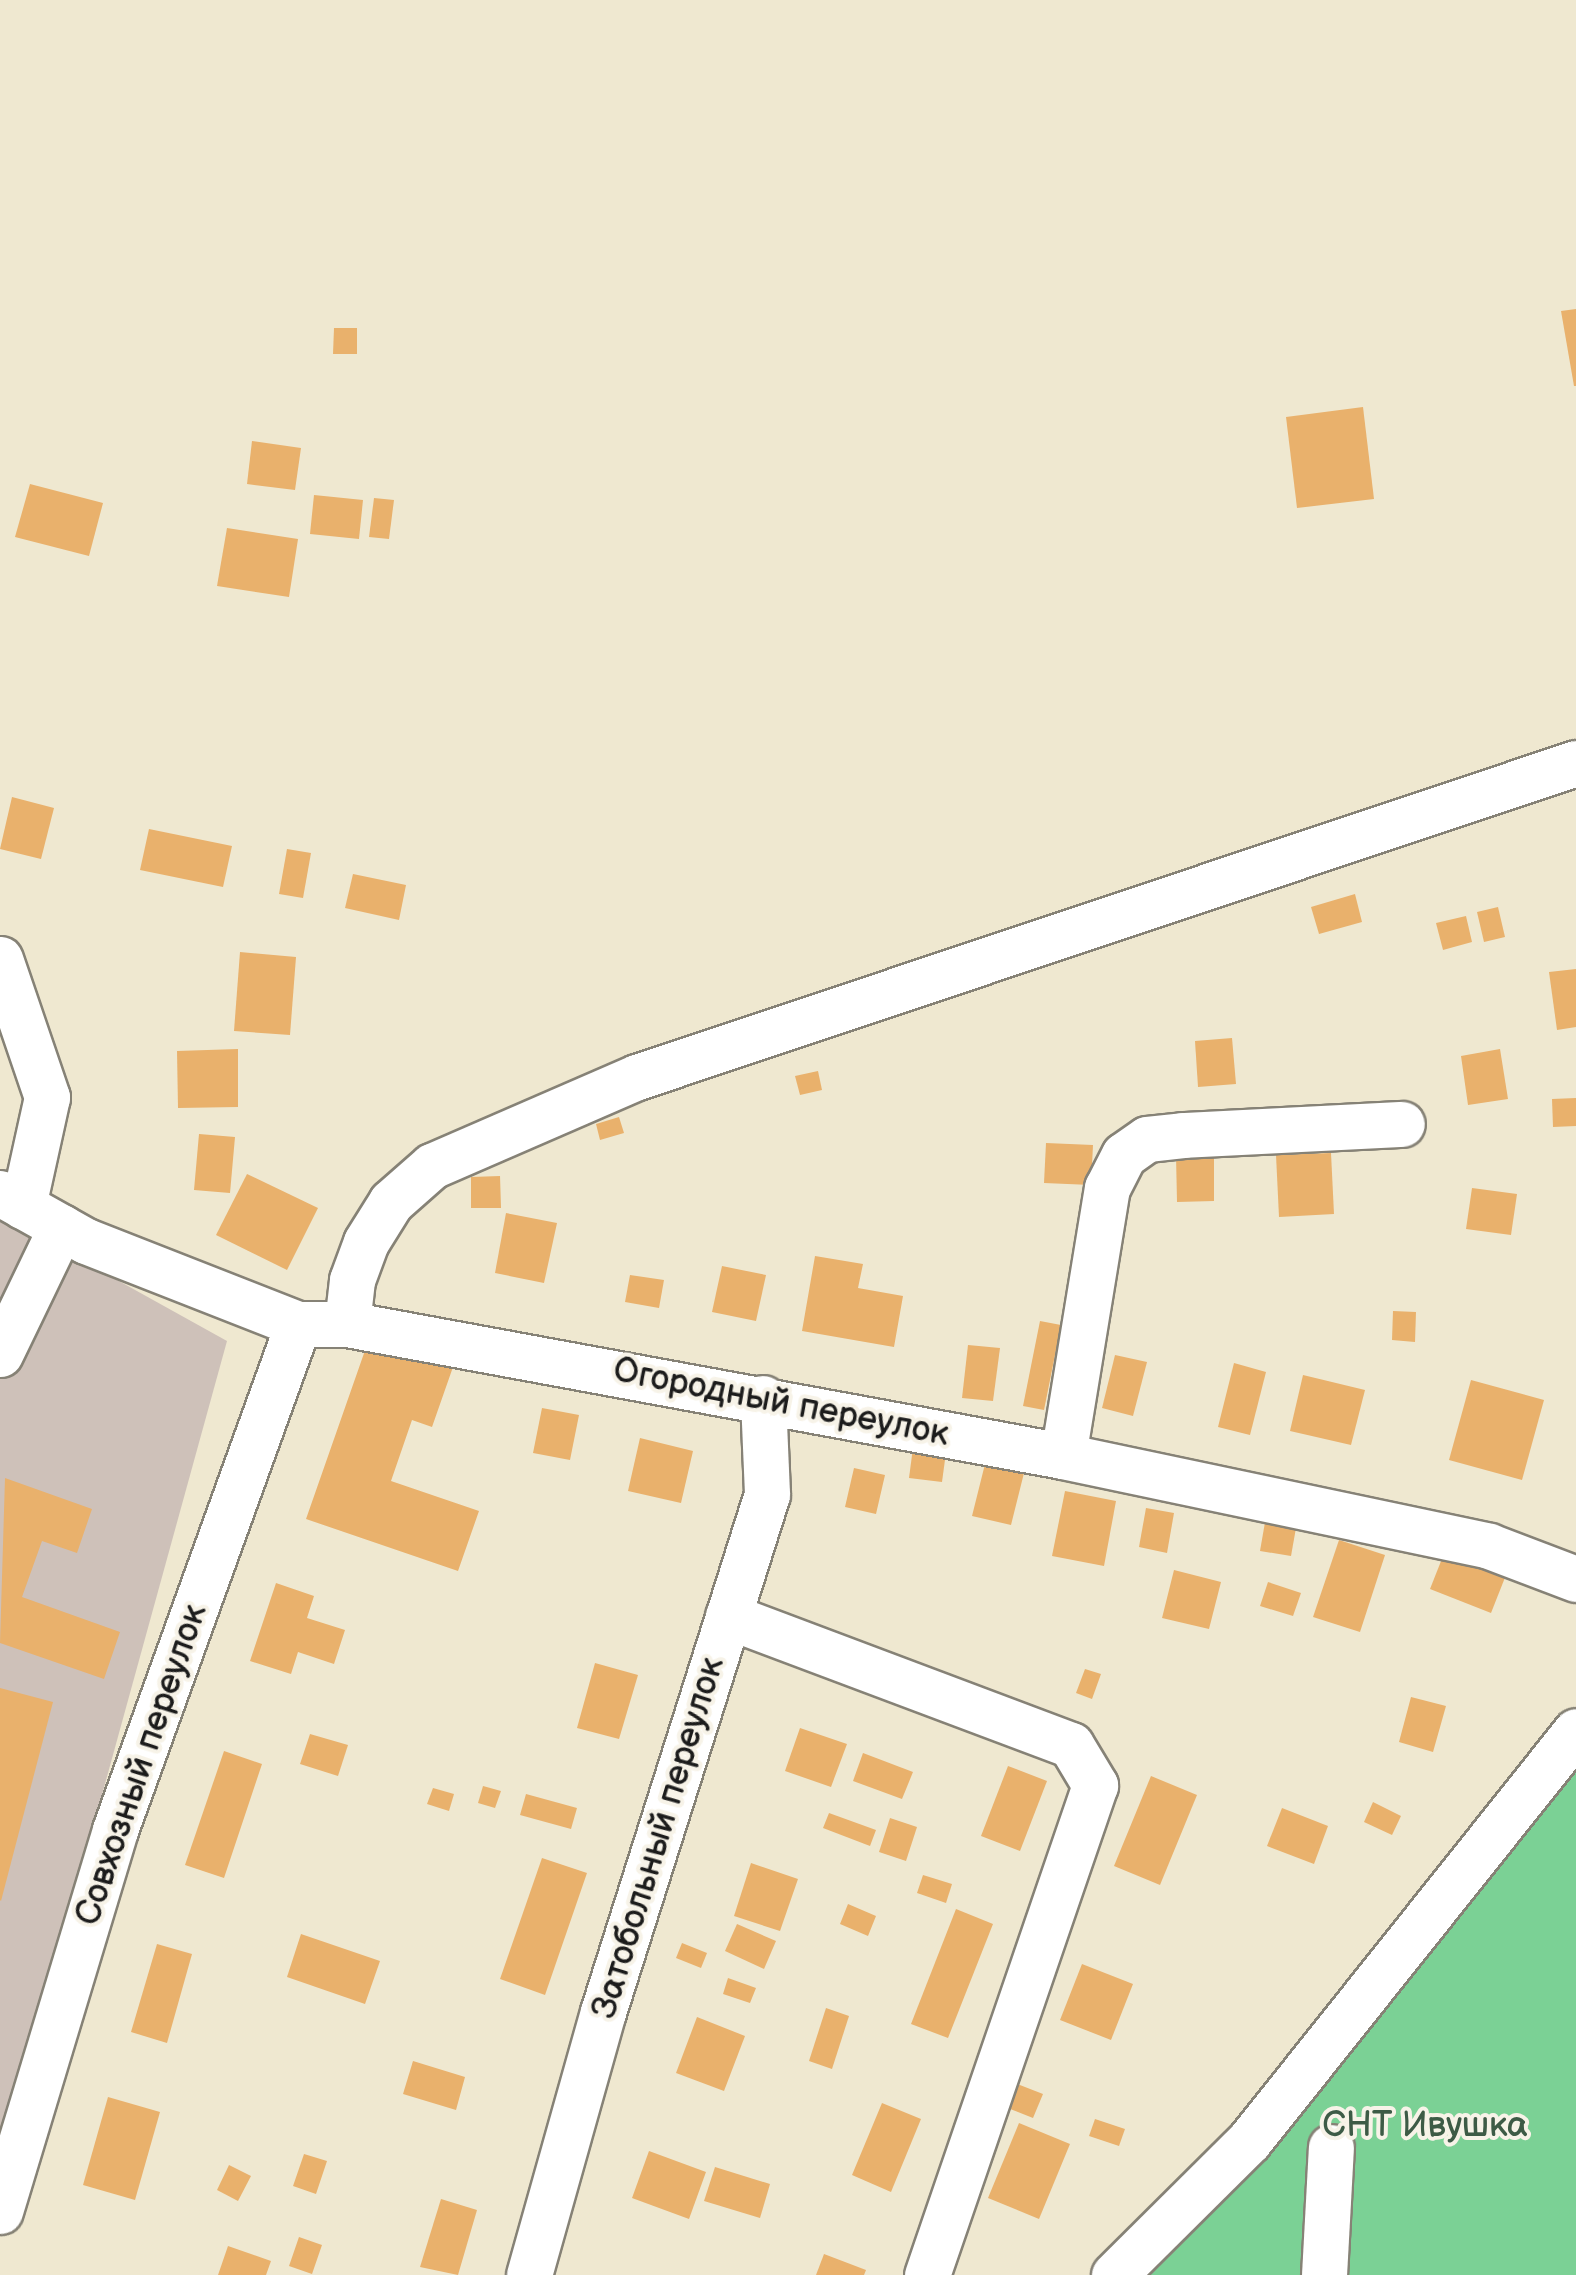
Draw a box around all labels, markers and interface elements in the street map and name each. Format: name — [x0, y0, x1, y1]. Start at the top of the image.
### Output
street label: Огородный переулок — [610, 1350, 952, 1456]
street label: Совхозный переулок — [67, 1599, 217, 1931]
street label: Затобольный переулок — [584, 1652, 734, 2024]
park label: СНТ Ивушка — [1322, 2105, 1528, 2147]

